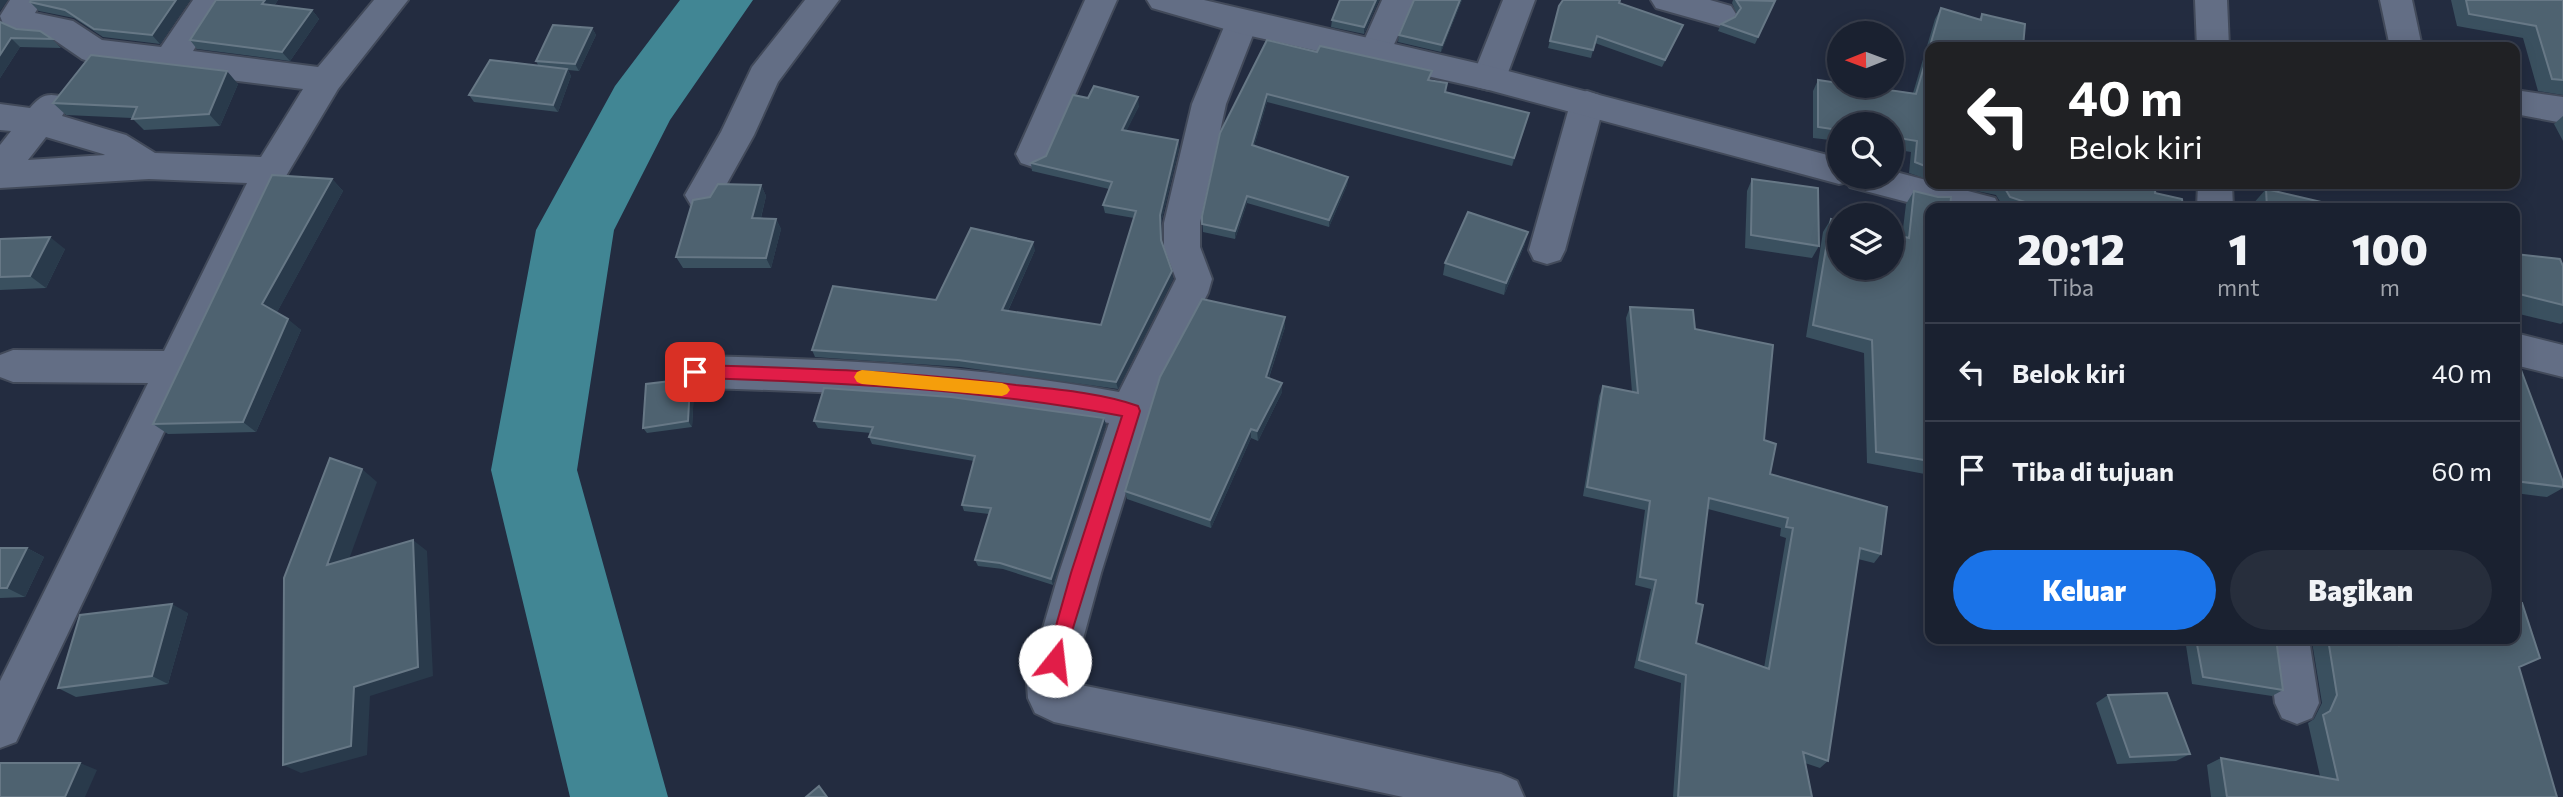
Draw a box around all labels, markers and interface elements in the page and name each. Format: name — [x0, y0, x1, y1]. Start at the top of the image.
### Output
north arrow — [1827, 21, 1904, 98]
map controls — [1827, 21, 1904, 280]
text: 40 m — [2068, 66, 2183, 126]
icon: left — [1953, 70, 2044, 161]
button: search — [1827, 112, 1904, 189]
text: Belok kiri — [2068, 126, 2203, 166]
button: layers — [1827, 203, 1904, 280]
text: 20:12 — [2017, 222, 2125, 274]
text: 1 — [2229, 222, 2248, 274]
text: 100 — [2352, 222, 2428, 274]
text: Tiba — [2048, 273, 2094, 301]
text: mnt — [2217, 273, 2260, 301]
text: m — [2380, 273, 2400, 301]
pin — [665, 342, 725, 402]
icon: arrive — [676, 353, 714, 391]
icon: left — [1953, 353, 1991, 391]
text: Belok kiri — [2012, 357, 2126, 388]
text: 40 m — [2432, 357, 2492, 388]
icon: arrive — [1953, 451, 1991, 489]
text: Tiba di tujuan — [2012, 455, 2174, 486]
text: 60 m — [2432, 455, 2492, 486]
button: Keluar — [1953, 550, 2216, 630]
button: Bagikan — [2230, 550, 2492, 630]
position arrow — [1018, 624, 1092, 698]

